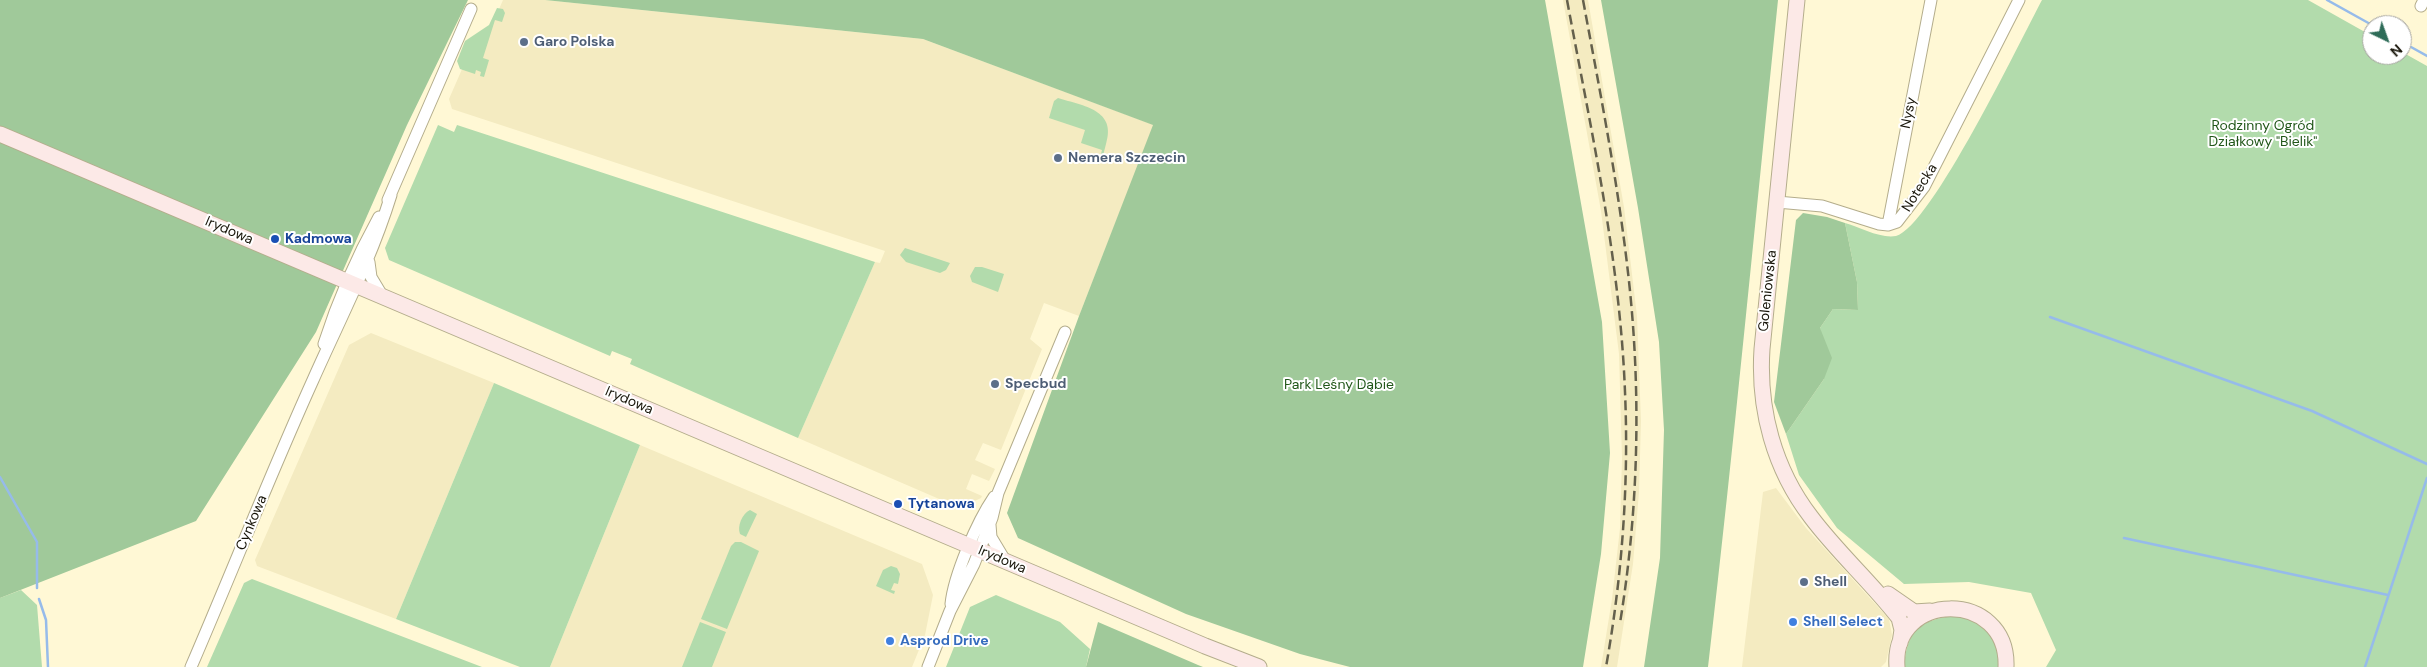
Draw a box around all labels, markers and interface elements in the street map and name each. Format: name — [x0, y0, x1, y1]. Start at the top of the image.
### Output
north arrow — [2362, 15, 2412, 65]
place label: Garo Polska — [534, 34, 615, 50]
marker: Garo Polska — [518, 36, 530, 48]
text: N — [2387, 40, 2406, 61]
street label: Nysy — [1898, 96, 1920, 130]
park label: Rodzinny Ogród Działkowy "Bielik" — [2209, 118, 2317, 150]
place label: Nemera Szczecin — [1068, 150, 1186, 166]
marker: Nemera Szczecin — [1052, 152, 1064, 164]
street label: Notecka — [1899, 161, 1941, 215]
street label: Irydowa — [203, 213, 255, 249]
place label: Kadmowa — [285, 231, 352, 247]
marker: Kadmowa — [269, 233, 281, 245]
street label: Goleniowska — [1755, 249, 1781, 333]
place label: Specbud — [1005, 376, 1067, 392]
park label: Park Leśny Dąbie — [1284, 377, 1394, 393]
marker: Specbud — [989, 378, 1001, 390]
street label: Irydowa — [603, 383, 655, 419]
street label: Cynkowa — [233, 493, 271, 553]
place label: Tytanowa — [908, 496, 975, 512]
marker: Tytanowa — [892, 498, 904, 510]
street label: Irydowa — [976, 542, 1028, 578]
place label: Shell — [1814, 574, 1847, 590]
marker: Shell — [1798, 576, 1810, 588]
place label: Shell Select — [1803, 614, 1883, 630]
marker: Shell Select — [1787, 616, 1799, 628]
place label: Asprod Drive — [900, 633, 989, 649]
marker: Asprod Drive — [884, 635, 896, 647]

